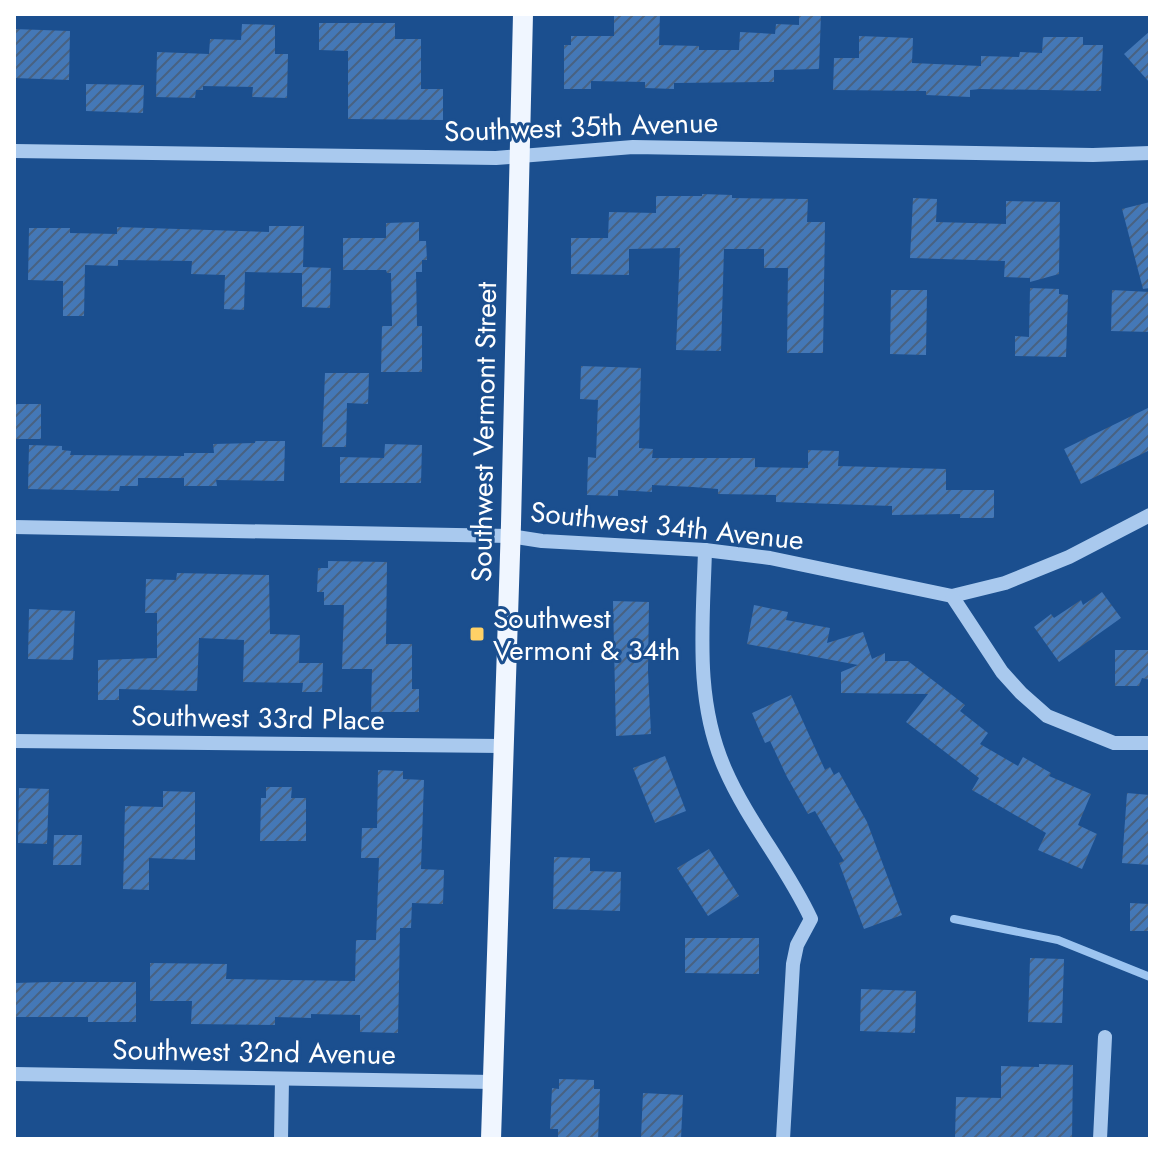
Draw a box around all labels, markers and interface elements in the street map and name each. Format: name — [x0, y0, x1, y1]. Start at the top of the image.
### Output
street label: Southwest 35th Avenue — [443, 102, 719, 152]
street label: Southwest Vermont Street — [461, 281, 507, 582]
street label: Southwest 34th Avenue — [528, 491, 806, 561]
place label: Southwest Vermont & 34th — [493, 598, 681, 671]
marker: Southwest Vermont & 34th — [468, 625, 486, 643]
street label: Southwest 33rd Place — [131, 695, 385, 741]
street label: Southwest 32nd Avenue — [112, 1029, 396, 1075]

